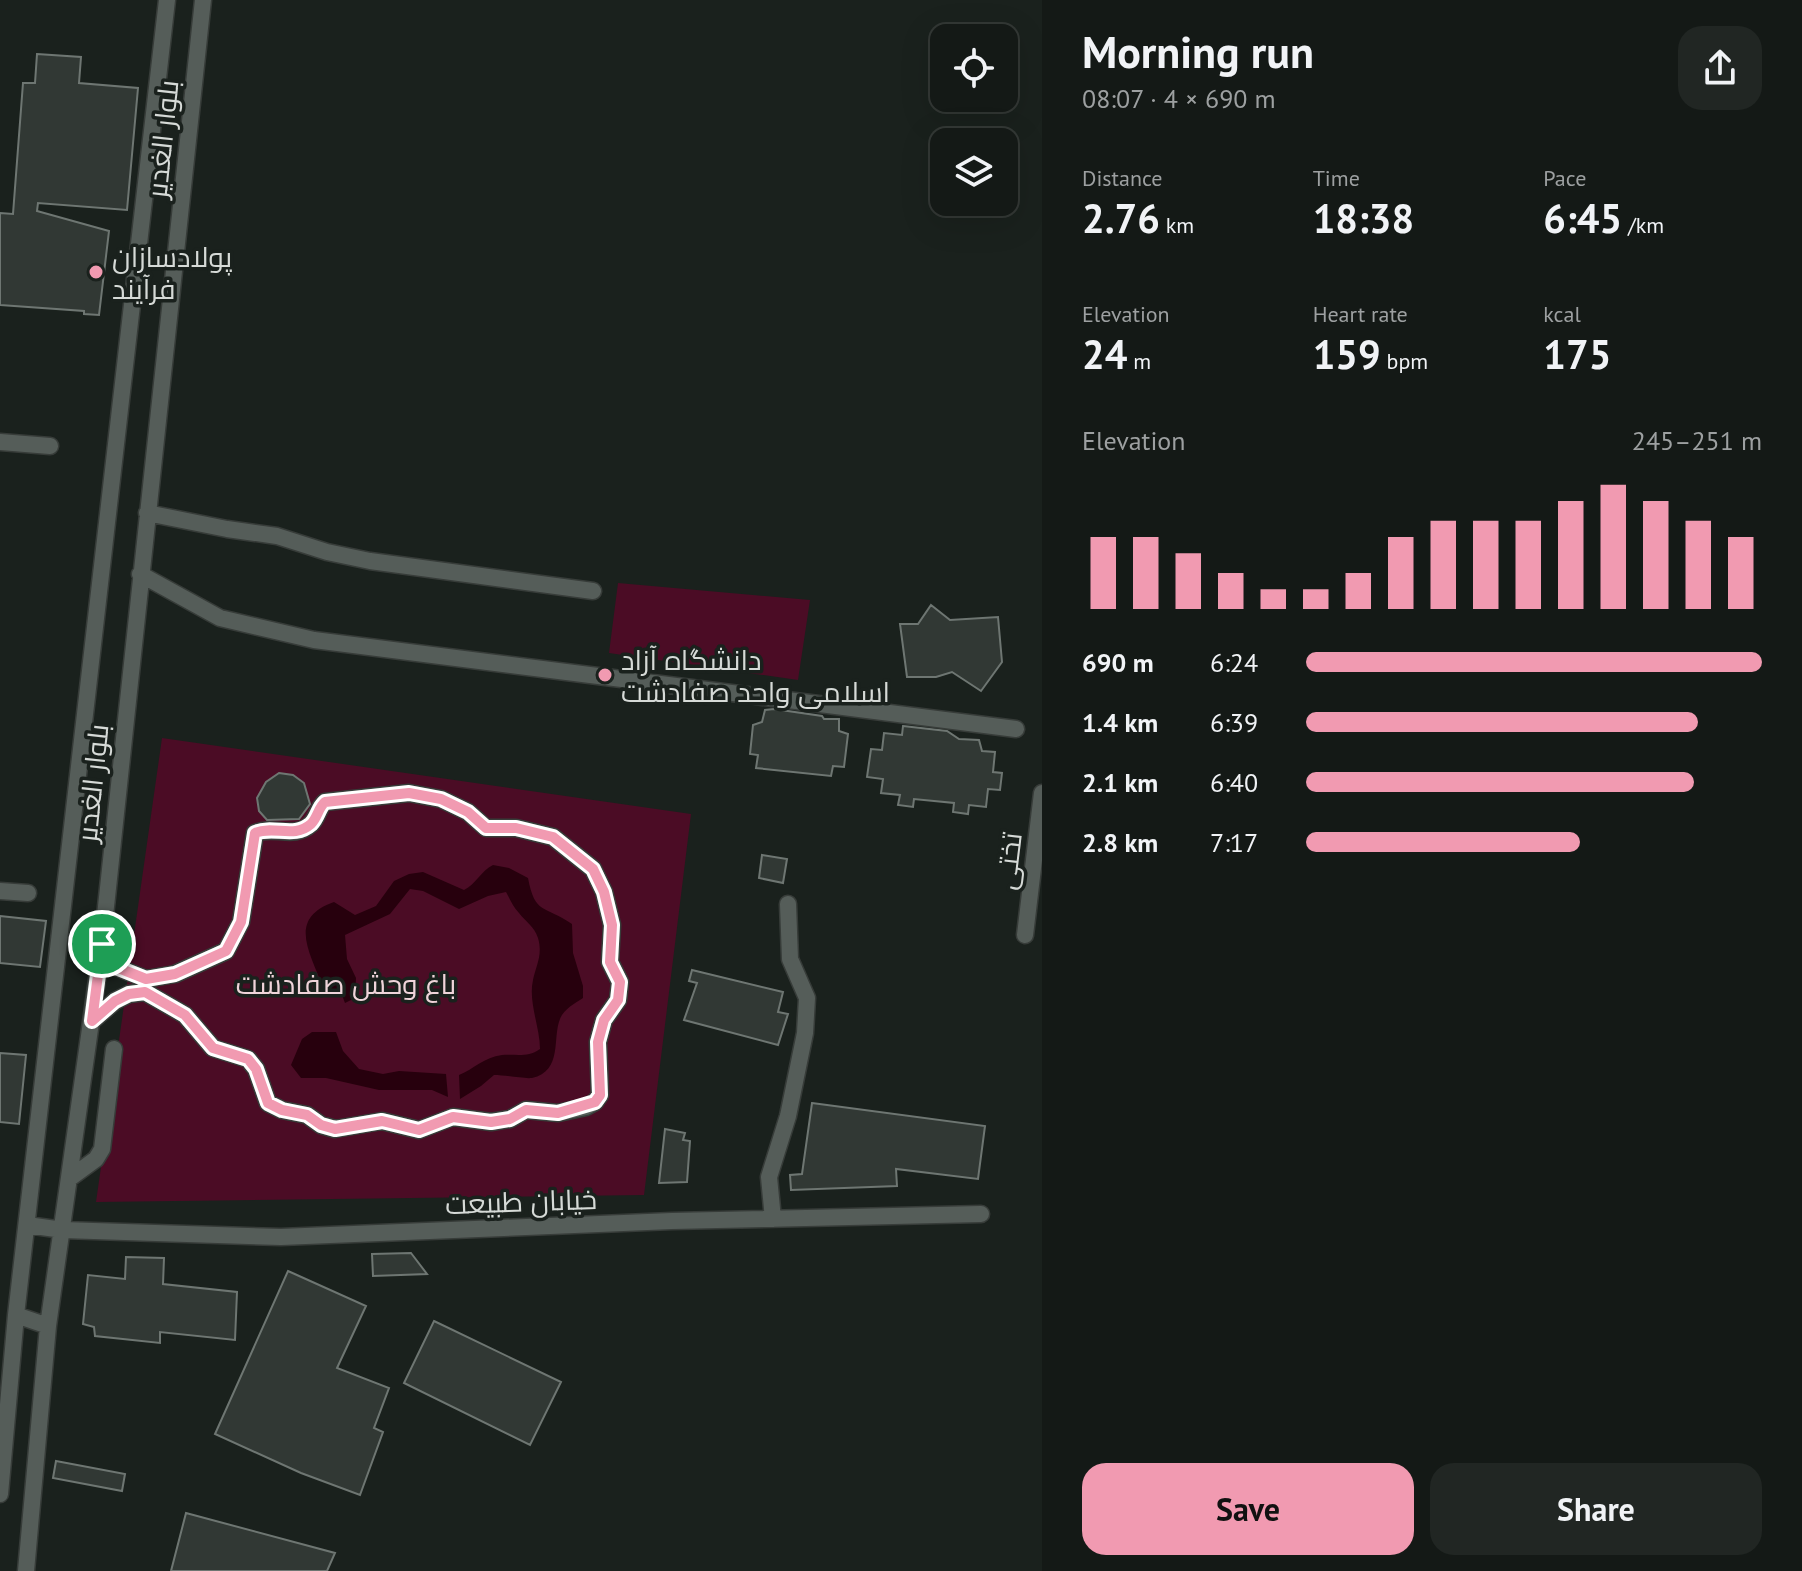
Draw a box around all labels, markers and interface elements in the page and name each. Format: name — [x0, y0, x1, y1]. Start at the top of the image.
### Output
text: Morning run — [1082, 23, 1314, 80]
map controls — [930, 24, 1018, 216]
button: locate — [930, 24, 1018, 112]
button: share — [1678, 26, 1762, 110]
street label: بلوار الغدیر — [137, 78, 187, 202]
text: 08:07 · 4 × 690 m — [1082, 82, 1276, 115]
button: layers — [930, 128, 1018, 216]
text: Distance — [1082, 164, 1163, 192]
text: Time — [1313, 164, 1360, 192]
text: Pace — [1543, 164, 1586, 192]
text: 2.76 — [1082, 192, 1160, 244]
text: 18:38 — [1313, 192, 1414, 244]
text: 6:45 — [1543, 192, 1622, 244]
text: km — [1160, 211, 1194, 239]
text: /km — [1622, 211, 1664, 239]
place label: پولادسازان فرآیند — [112, 238, 233, 307]
marker: پولادسازان فرآیند — [87, 263, 105, 281]
text: Elevation — [1082, 300, 1170, 328]
text: Heart rate — [1313, 300, 1408, 328]
text: kcal — [1543, 300, 1581, 328]
text: 24 — [1082, 328, 1127, 380]
text: 159 — [1313, 328, 1381, 380]
text: 175 — [1543, 328, 1611, 380]
text: m — [1127, 347, 1151, 375]
text: bpm — [1381, 347, 1428, 375]
text: Elevation — [1082, 424, 1186, 457]
text: 245–251 m — [1632, 424, 1762, 457]
place label: دانشگاه آزاد اسلامی واحد صفادشت — [621, 641, 890, 710]
text: 690 m — [1082, 646, 1154, 679]
text: 6:24 — [1210, 646, 1258, 679]
marker: دانشگاه آزاد اسلامی واحد صفادشت — [596, 666, 614, 684]
text: 1.4 km — [1082, 706, 1158, 739]
text: 6:39 — [1210, 706, 1258, 739]
street label: بلوار الغدیر — [67, 722, 117, 846]
text: 2.1 km — [1082, 766, 1158, 799]
text: 6:40 — [1210, 766, 1258, 799]
text: 2.8 km — [1082, 826, 1158, 859]
text: 7:17 — [1210, 826, 1258, 859]
street label: تختی — [986, 830, 1030, 892]
pin — [68, 910, 136, 978]
icon: arrive — [80, 922, 124, 966]
park label: باغ وحش صفادشت — [236, 965, 456, 1003]
street label: خیابان طبیعت — [444, 1180, 598, 1222]
button: Save — [1082, 1463, 1414, 1555]
button: Share — [1430, 1463, 1762, 1555]

